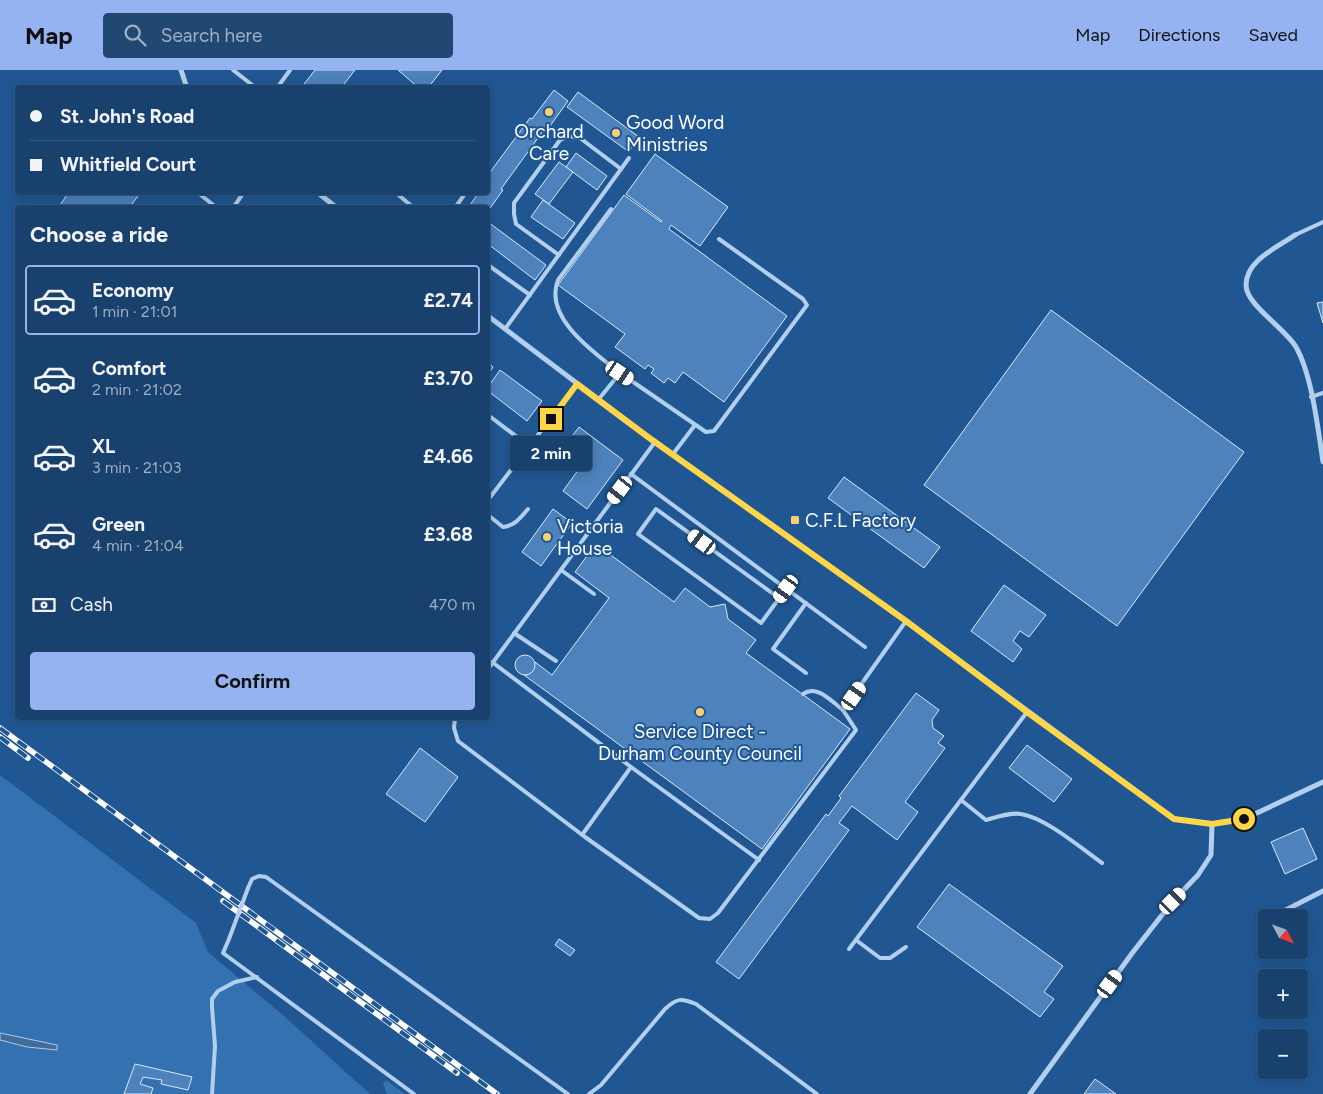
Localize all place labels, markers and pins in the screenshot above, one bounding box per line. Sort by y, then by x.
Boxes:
marker: Orchard Care [543,106,555,118]
place label: Good Word Ministries [626,111,724,156]
place label: Orchard Care [514,120,584,165]
marker: Good Word Ministries [610,127,622,139]
place label: C.F.L Factory [805,509,916,532]
marker: C.F.L Factory [789,514,801,526]
place label: Victoria House [557,515,624,560]
marker: Victoria House [541,531,553,543]
marker: Service Direct - Durham County Council [694,706,706,718]
place label: Service Direct - Durham County Council [598,720,802,765]

